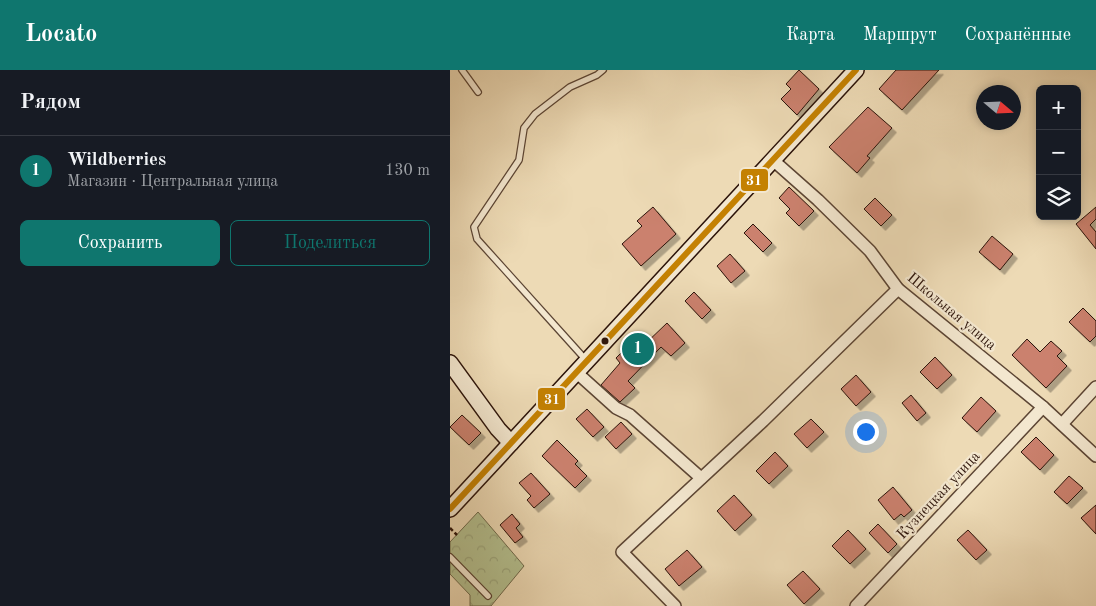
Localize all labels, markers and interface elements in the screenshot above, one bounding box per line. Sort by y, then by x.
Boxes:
text: Locato [25,23,97,47]
text: Карта [786,26,835,44]
text: Маршрут [863,26,937,44]
text: Сохранённые [965,26,1071,44]
north arrow [976,85,1021,130]
map controls [1036,85,1081,220]
button: + [1036,85,1081,130]
text: Рядом [20,92,81,113]
button: − [1036,130,1081,175]
text: Wildberries [67,151,166,170]
text: 1 [31,163,41,179]
text: 130 m [385,163,430,179]
line badge: 31 [740,168,769,192]
text: Магазин · Центральная улица [67,174,278,190]
text: 31 [746,174,762,188]
button: layers [1036,175,1081,220]
button: Сохранить [20,220,220,266]
button: Поделиться [230,220,430,266]
street label: Школьная улица [904,270,999,354]
pin: 1 [622,330,654,368]
unlabelled marker [600,336,610,346]
line badge: 31 [537,387,566,411]
text: 31 [544,393,560,407]
your location [853,419,879,445]
street label: Кузнецкая улица [895,449,984,543]

